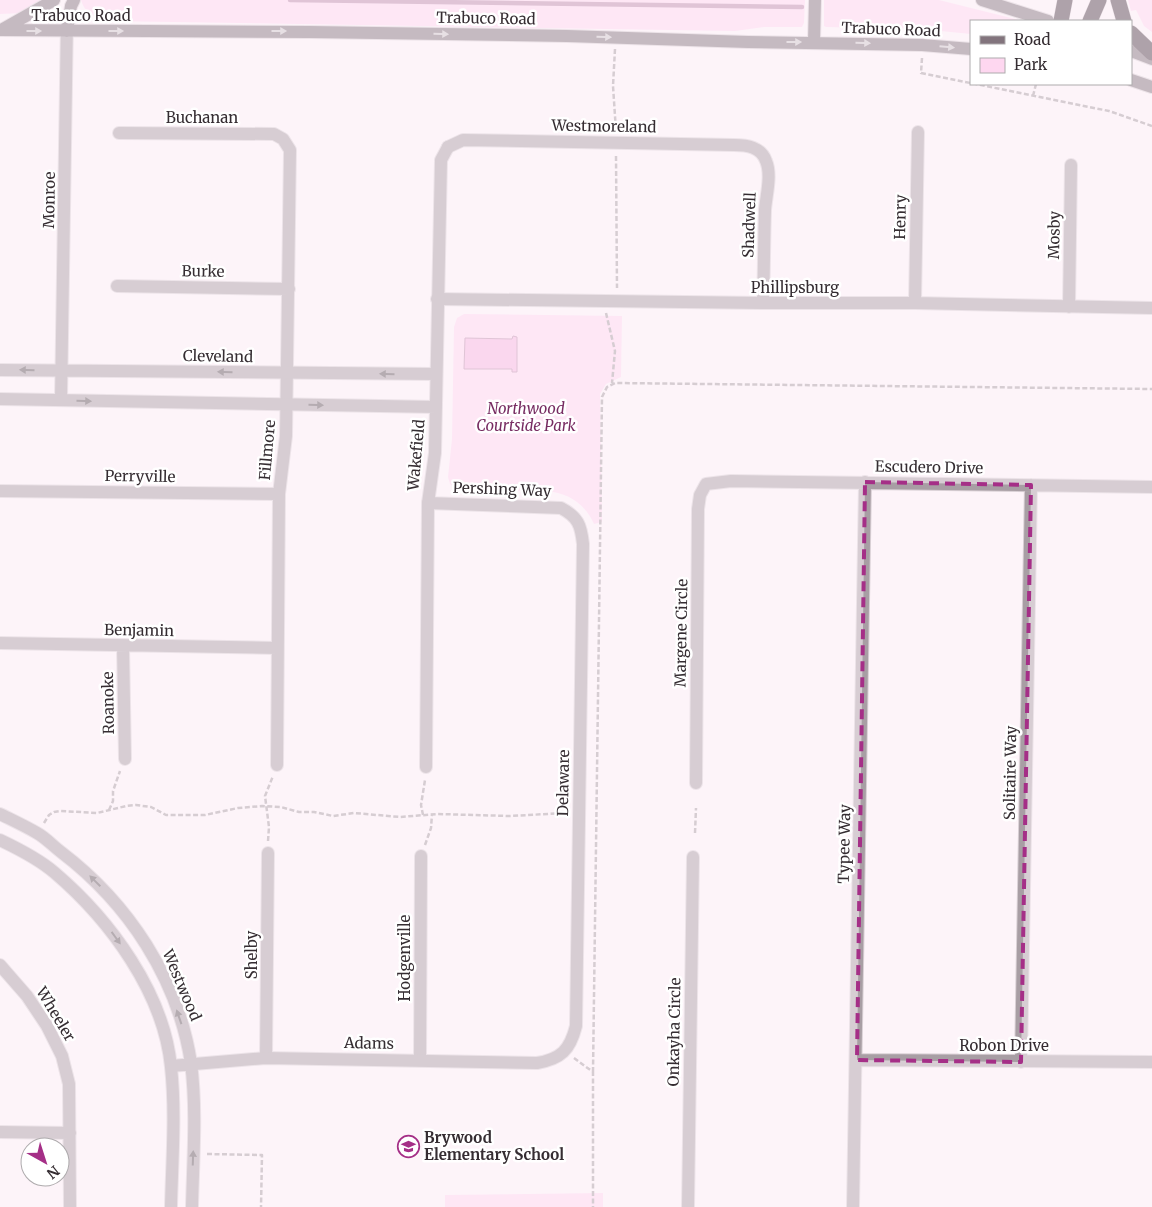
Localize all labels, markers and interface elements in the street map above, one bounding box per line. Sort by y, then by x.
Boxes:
street label: Trabuco Road [31,6,131,25]
street label: Trabuco Road [436,8,536,28]
street label: Trabuco Road [841,18,941,40]
legend [970,20,1132,85]
one-way arrow [26,27,42,35]
one-way arrow [108,27,124,35]
one-way arrow [271,27,287,35]
one-way arrow [433,30,449,38]
text: Road [1014,30,1050,49]
one-way arrow [596,33,612,41]
one-way arrow [787,38,803,46]
one-way arrow [855,39,871,47]
one-way arrow [939,43,955,51]
text: Park [1014,55,1048,74]
street label: Buchanan [166,108,238,127]
street label: Westmoreland [550,116,657,136]
street label: Monroe [39,171,59,229]
street label: Shadwell [738,192,760,258]
street label: Henry [890,194,910,240]
street label: Mosby [1044,210,1064,259]
street label: Burke [181,261,225,281]
street label: Phillipsburg [751,278,839,297]
street label: Cleveland [183,346,253,366]
one-way arrow [19,366,35,374]
one-way arrow [217,368,233,376]
one-way arrow [379,370,395,378]
one-way arrow [76,397,92,405]
park label: Northwood Courtside Park [476,399,577,435]
one-way arrow [308,401,324,409]
street label: Fillmore [255,419,279,481]
street label: Wakefield [403,419,429,492]
street label: Escudero Drive [875,457,984,477]
street label: Perryville [104,466,176,486]
street label: Pershing Way [452,478,552,500]
street label: Margene Circle [671,579,691,687]
street label: Benjamin [104,620,174,640]
street label: Roanoke [98,671,118,735]
street label: Solitaire Way [1000,725,1020,820]
street label: Delaware [553,749,573,817]
street label: Typee Way [834,804,854,884]
one-way arrow [89,875,101,887]
street label: Hodgenville [395,914,414,1001]
street label: Shelby [242,930,261,979]
one-way arrow [111,932,121,945]
street label: Westwood [158,946,206,1024]
street label: Onkayha Circle [664,977,684,1087]
street label: Wheeler [32,982,80,1045]
one-way arrow [175,1010,182,1025]
street label: Adams [343,1033,394,1053]
street label: Robon Drive [959,1036,1049,1055]
place label: Brywood Elementary School [424,1128,564,1164]
school or university icon: Brywood Elementary School [396,1134,420,1158]
north arrow [20,1137,70,1187]
one-way arrow [190,1150,198,1166]
text: N [43,1162,63,1183]

